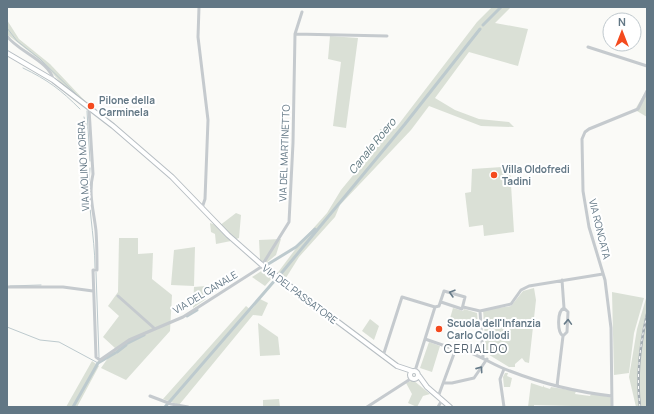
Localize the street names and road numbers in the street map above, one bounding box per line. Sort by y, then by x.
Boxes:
street label: VIA DEL MARTINETTO [275,104,293,202]
street label: VIA MOLINO MORRA [74,120,92,212]
street label: VIA RONCATA [586,197,614,261]
street label: VIA DEL PASSATORE [260,261,341,327]
street label: VIA DEL CANALE [170,267,240,317]

